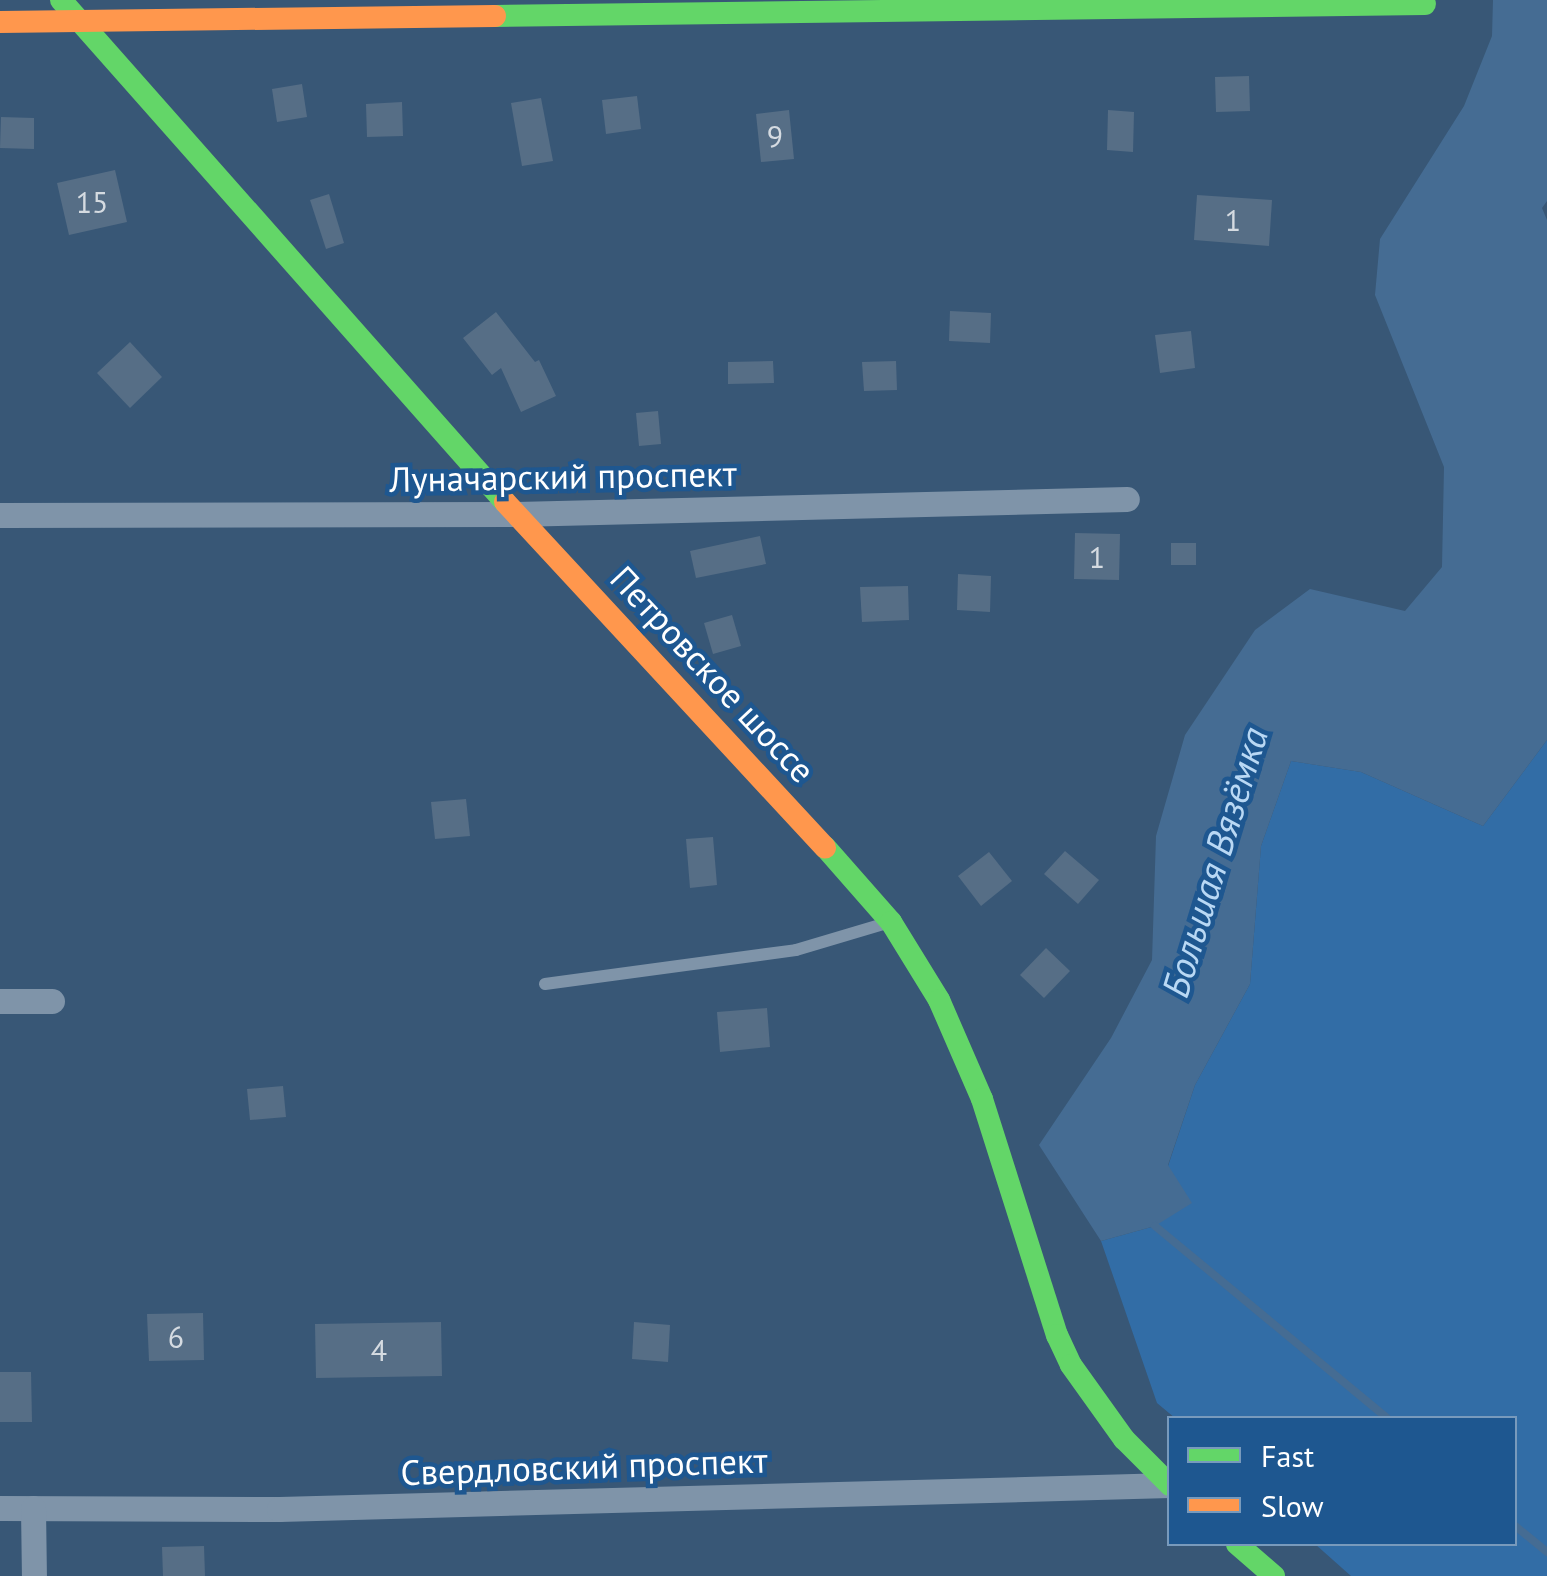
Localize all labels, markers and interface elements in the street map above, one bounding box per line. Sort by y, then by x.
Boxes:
house number: 9 [767,118,783,154]
house number: 15 [76,184,108,220]
house number: 1 [1225,202,1241,238]
street label: Луначарский проспект [389,452,737,500]
house number: 1 [1089,539,1105,575]
street label: Петровское шоссе [602,557,824,791]
water label: Большая Вязёмка [1151,722,1277,1002]
house number: 6 [168,1319,184,1355]
house number: 4 [371,1332,387,1368]
legend [1167,1416,1517,1546]
text: Fast [1261,1436,1314,1475]
street label: Свердловский проспект [400,1439,768,1493]
text: Slow [1261,1486,1324,1525]

